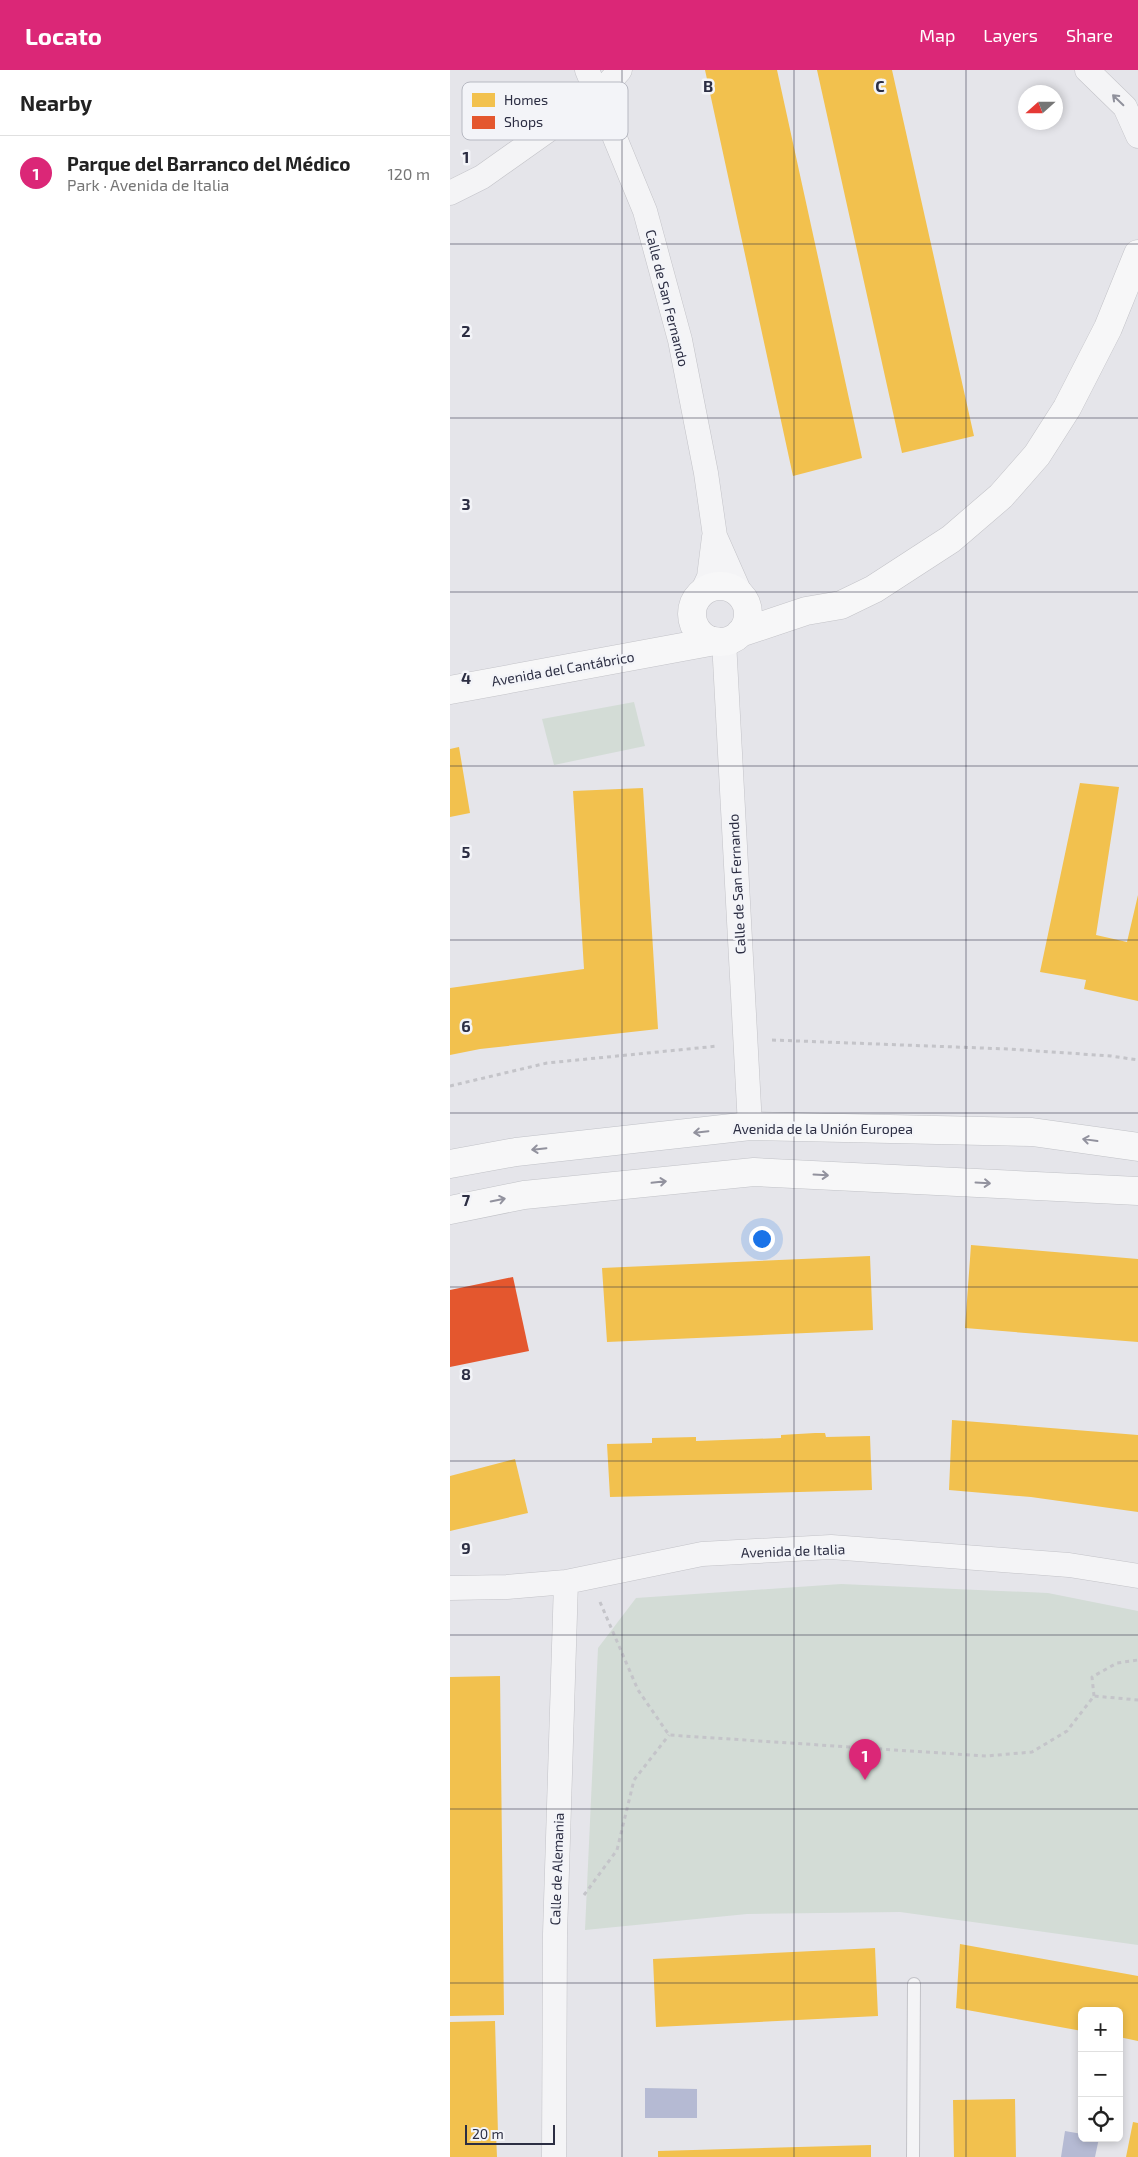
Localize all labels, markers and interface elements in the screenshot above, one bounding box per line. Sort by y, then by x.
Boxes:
text: Locato [25,21,102,50]
text: Map [919,24,955,46]
text: Layers [983,24,1038,46]
text: Share [1066,24,1113,46]
text: B [703,76,713,95]
text: C [875,76,885,95]
legend [462,82,628,140]
north arrow [1018,85,1063,130]
text: Nearby [20,90,92,115]
text: Homes [504,91,548,108]
one-way arrow [1112,94,1124,106]
text: Shops [504,113,543,130]
text: 1 [463,147,469,166]
text: Parque del Barranco del Médico [67,152,351,175]
text: 1 [33,164,39,183]
text: 120 m [387,164,430,183]
text: Park · Avenida de Italia [67,175,229,194]
street label: Calle de San Fernando [642,228,693,368]
text: 2 [461,321,471,340]
text: 3 [461,494,471,513]
street label: Avenida del Cantábrico [490,648,636,689]
text: 4 [461,668,471,687]
street label: Calle de San Fernando [724,813,749,955]
text: 5 [462,842,471,861]
text: 6 [461,1016,471,1035]
street label: Avenida de la Unión Europea [733,1120,913,1137]
one-way arrow [693,1127,709,1137]
one-way arrow [1082,1135,1098,1145]
one-way arrow [531,1144,547,1154]
one-way arrow [813,1171,829,1180]
one-way arrow [651,1177,667,1187]
one-way arrow [975,1178,991,1187]
text: 7 [462,1190,471,1209]
one-way arrow [489,1195,505,1205]
your location [749,1226,775,1252]
text: 8 [461,1364,471,1383]
text: 9 [461,1538,471,1557]
street label: Avenida de Italia [741,1540,845,1561]
pin: 1 [849,1739,881,1780]
street label: Calle de Alemania [546,1812,567,1926]
map controls [1078,2007,1123,2142]
button: + [1078,2007,1123,2052]
button: − [1078,2052,1123,2097]
button: locate [1078,2097,1123,2142]
scale bar [465,2122,555,2145]
text: 20 m [472,2125,504,2142]

